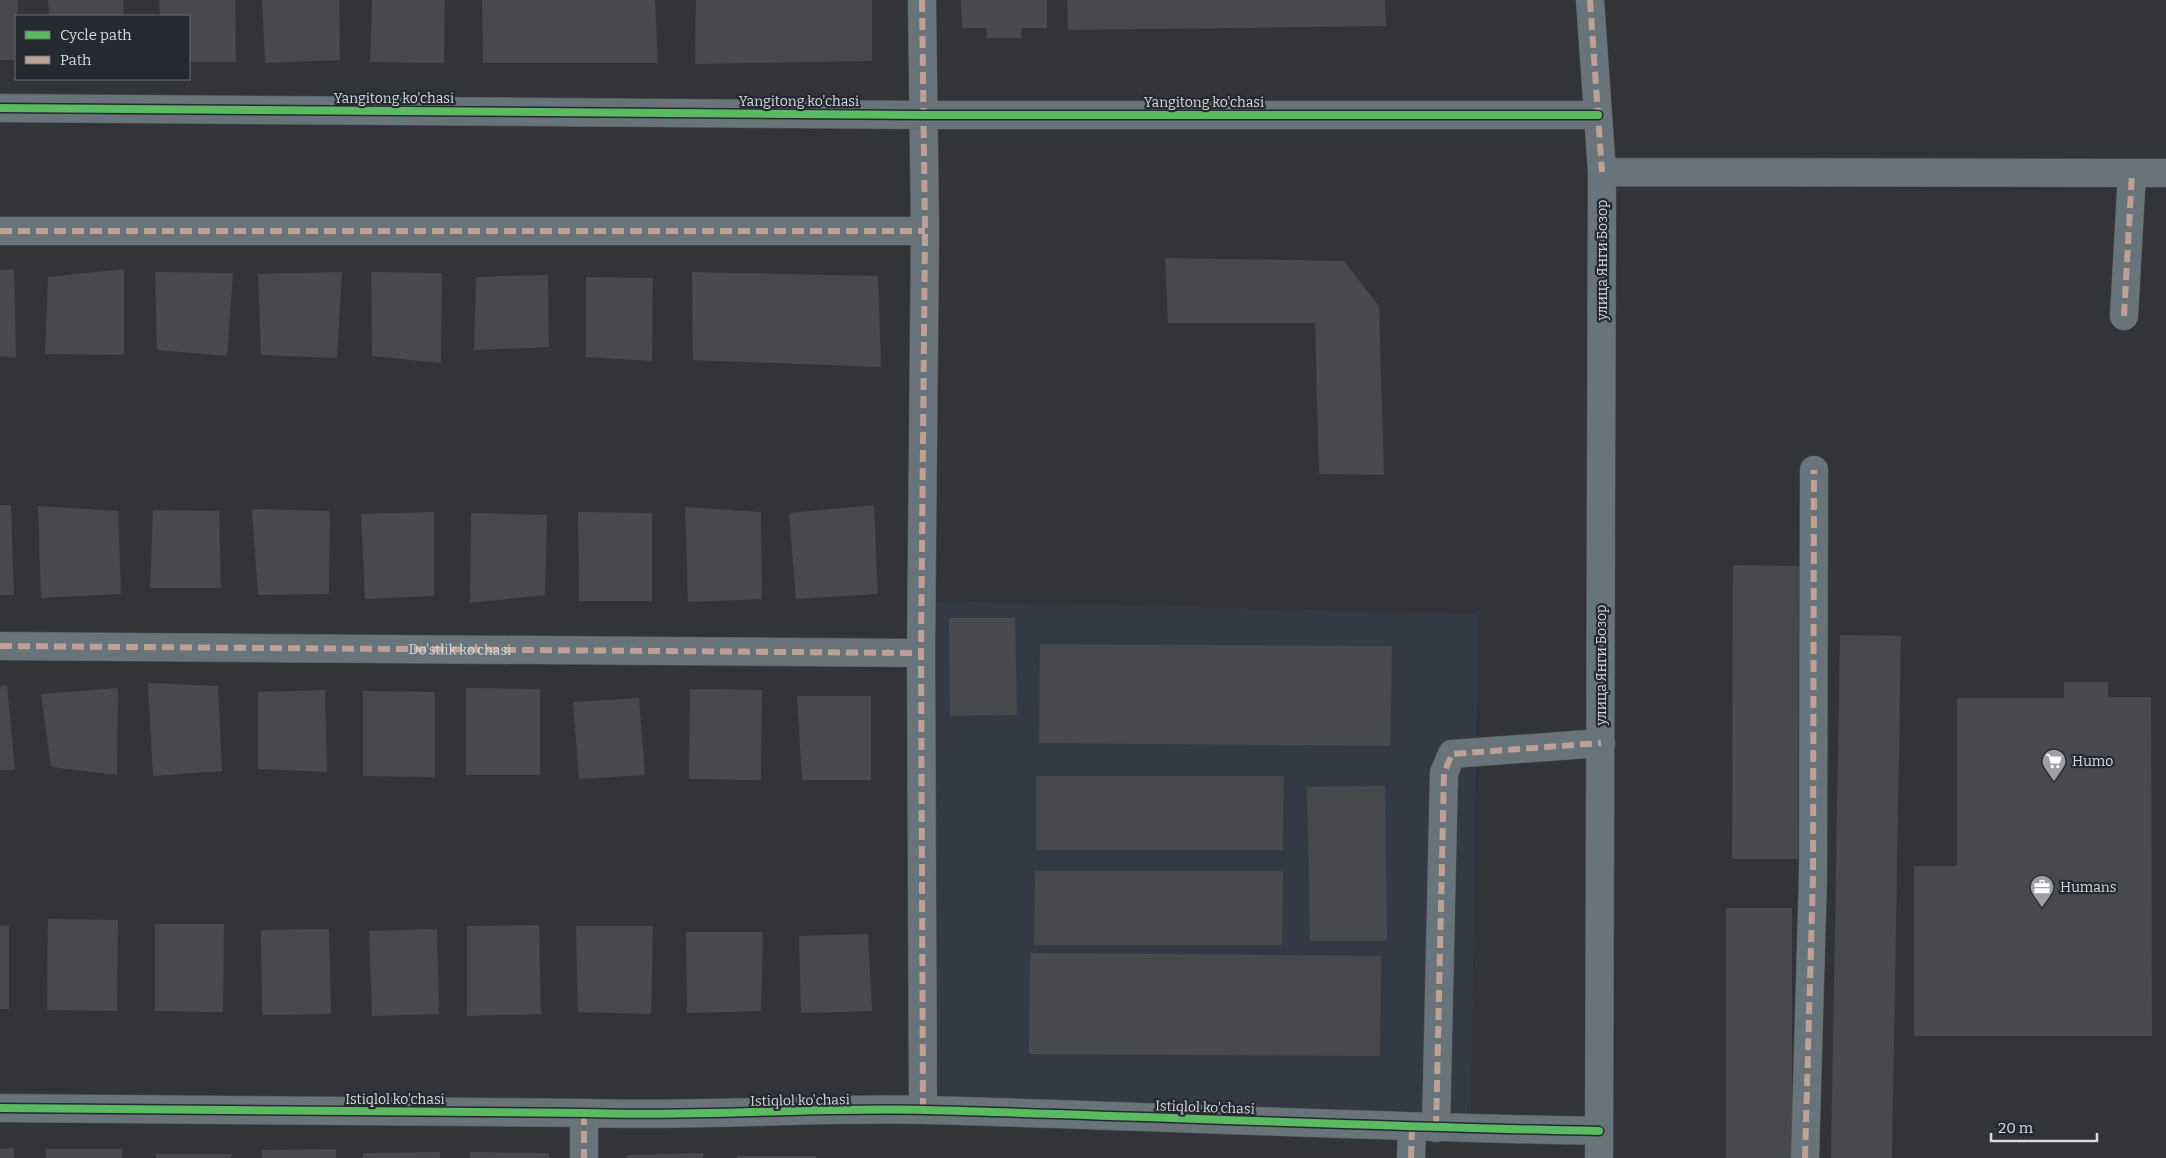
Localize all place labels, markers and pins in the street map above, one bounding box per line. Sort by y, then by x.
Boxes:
supermarket icon: Humo [2041,748,2067,782]
place label: Humo [2072,753,2113,770]
office icon: Humans [2029,874,2055,908]
place label: Humans [2060,879,2116,896]

